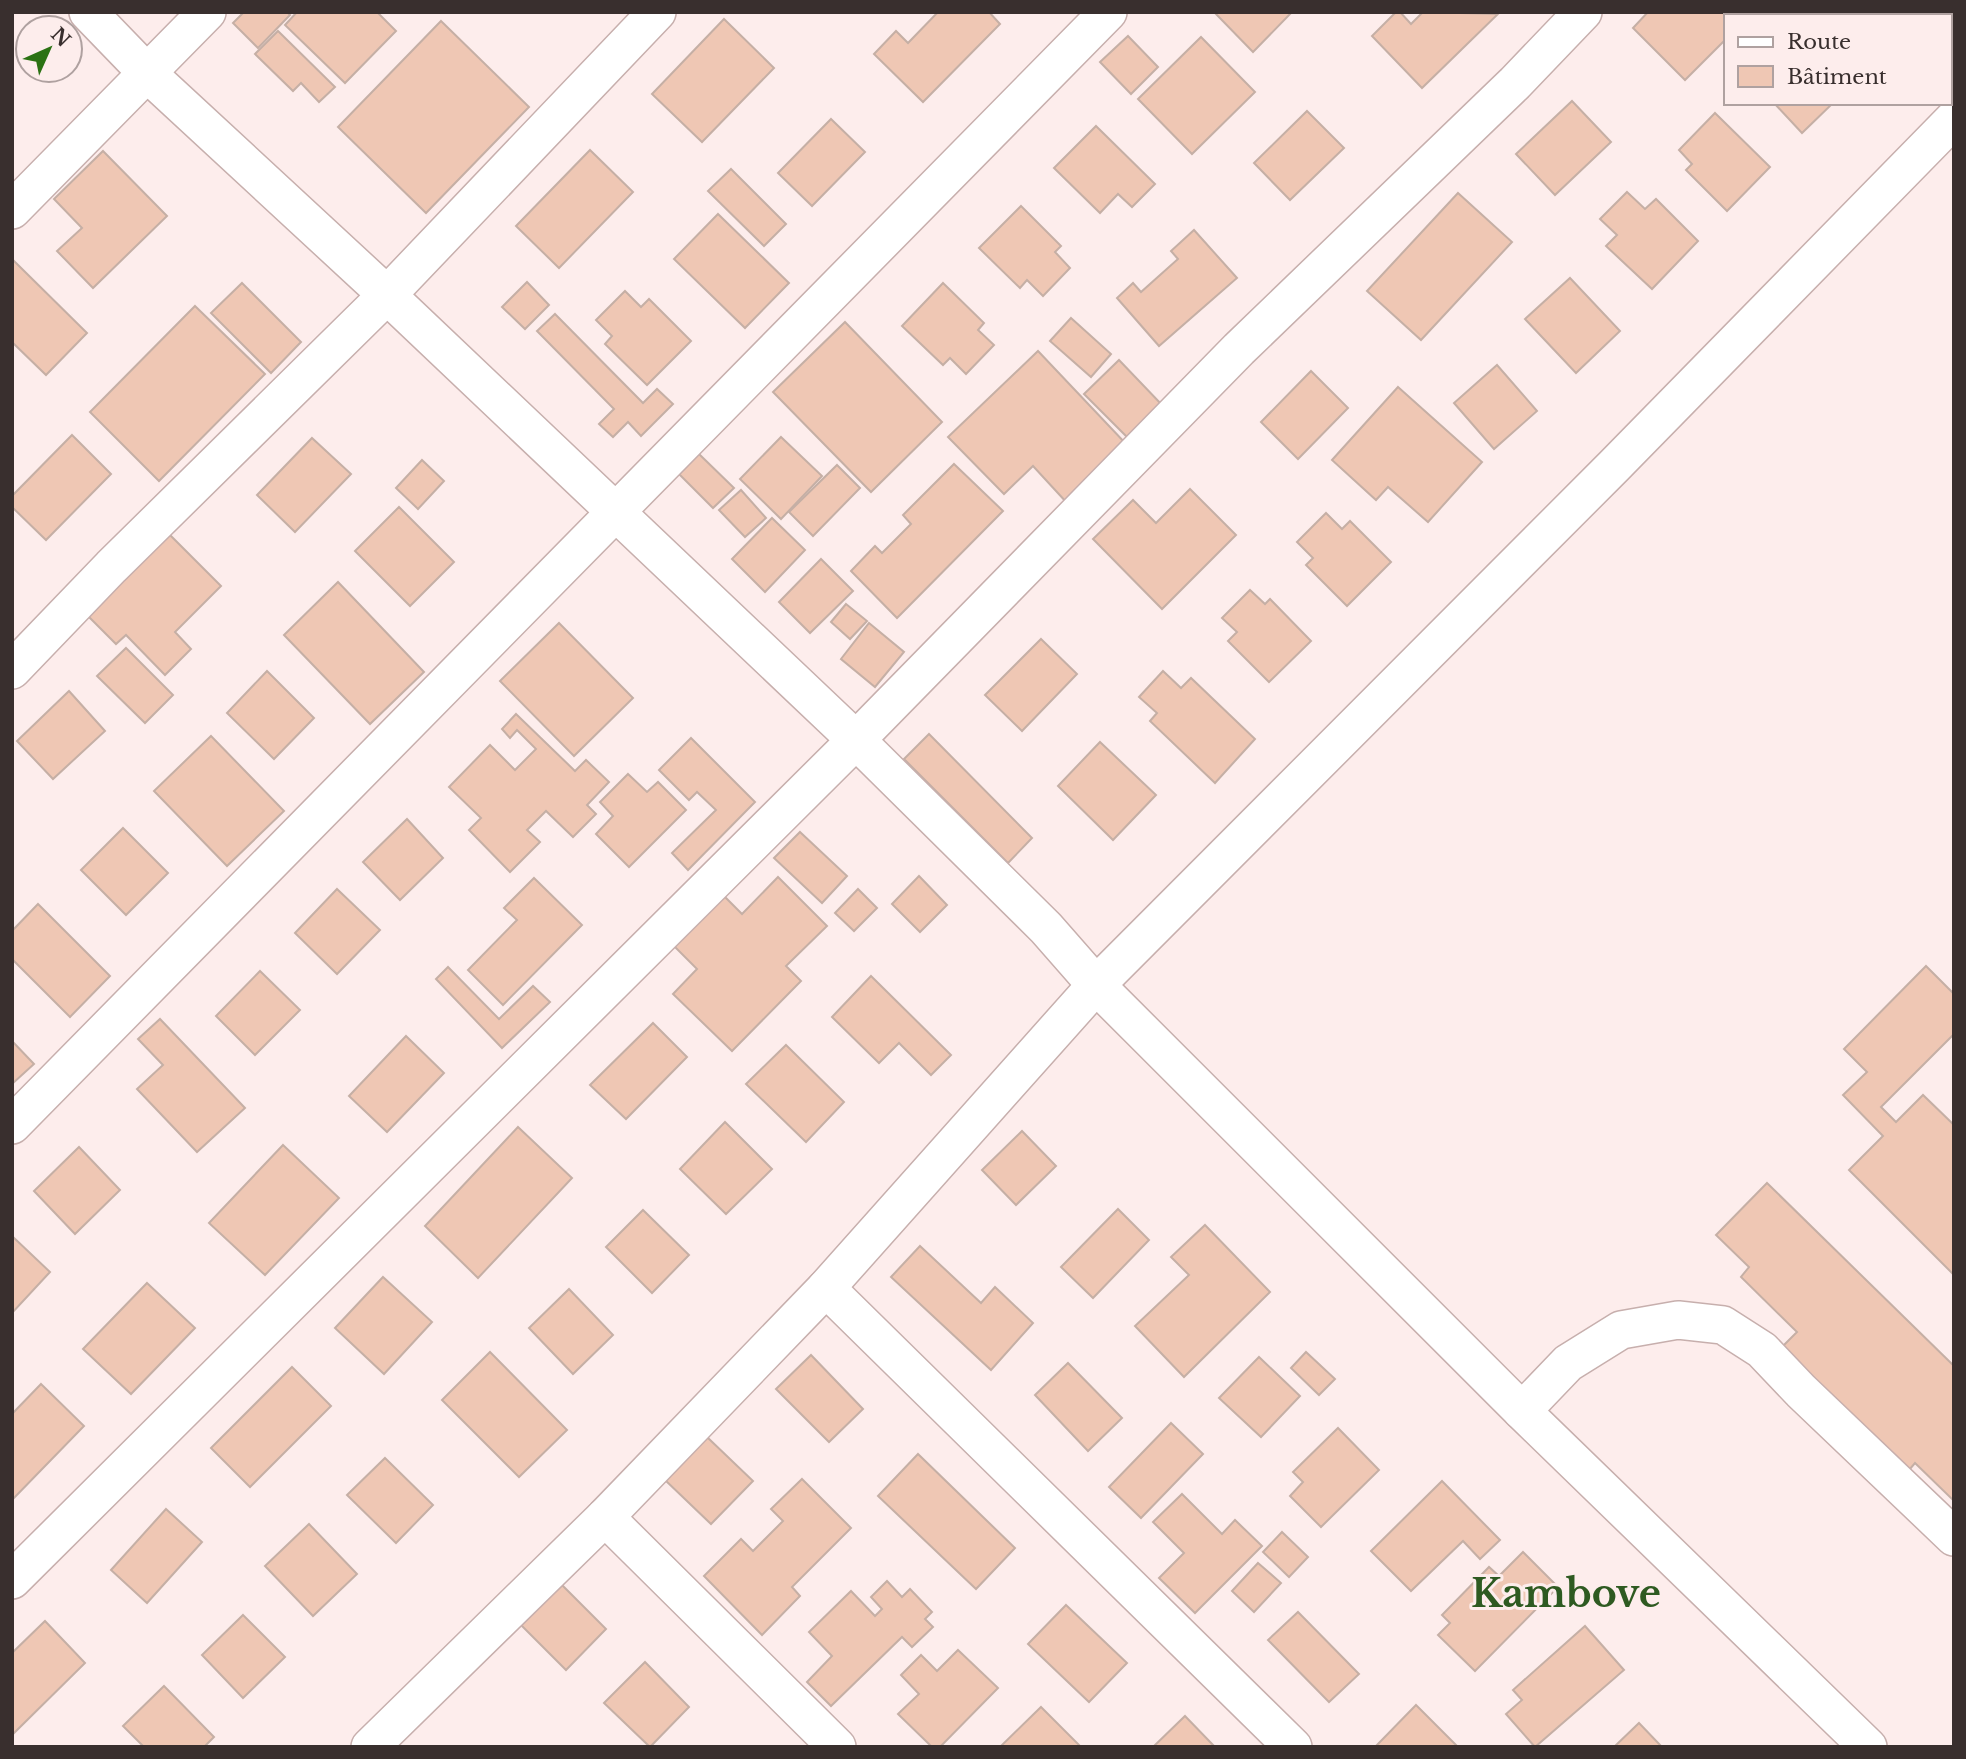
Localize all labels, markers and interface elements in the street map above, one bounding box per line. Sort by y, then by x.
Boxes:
north arrow [14,14,84,84]
legend [1724,14,1952,105]
text: N [46,23,75,52]
text: Route [1787,29,1851,55]
text: Bâtiment [1787,64,1887,90]
district label: Kambove [1471,1570,1661,1617]

